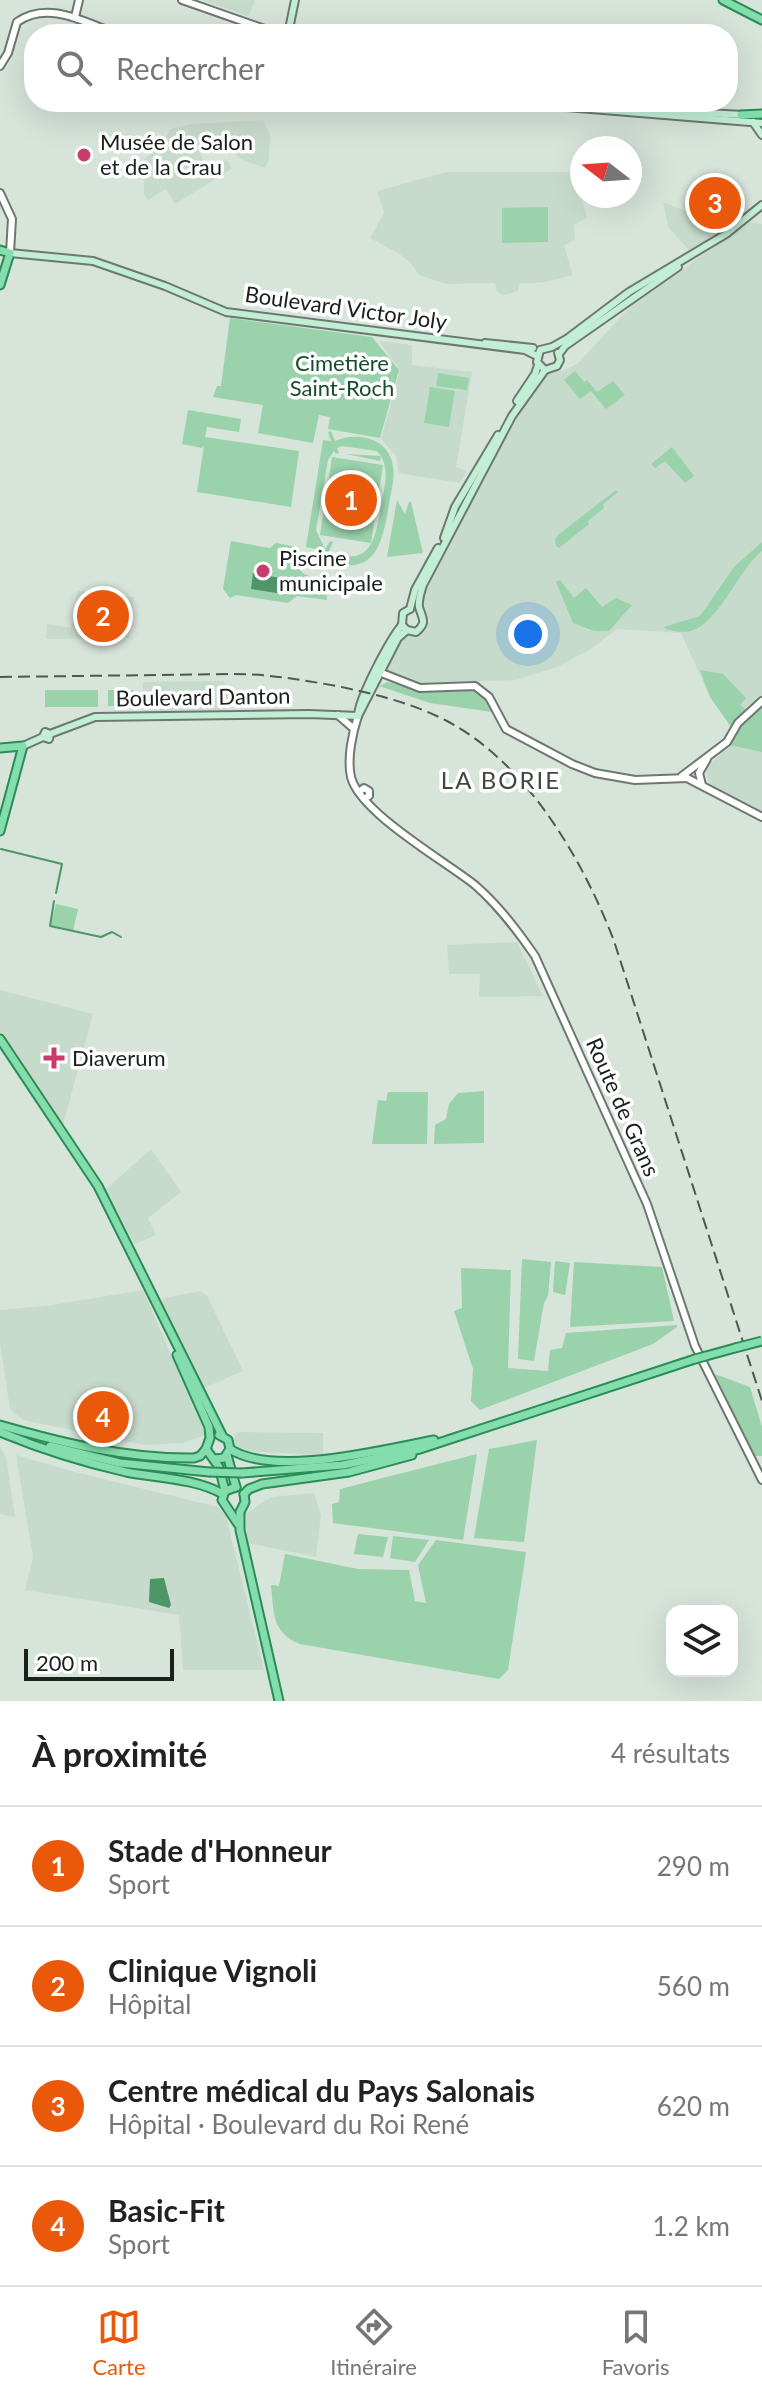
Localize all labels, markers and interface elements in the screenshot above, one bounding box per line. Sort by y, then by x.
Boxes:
search box [24,24,738,112]
icon: search [52,46,96,90]
text: Rechercher [116,50,265,86]
place label: Musée de Salon et de la Crau [100,128,253,180]
north arrow [570,136,642,208]
marker: Musée de Salon et de la Crau [75,146,93,164]
pin: 3 [689,173,741,233]
street label: Boulevard Victor Joly [243,280,449,335]
park label: Cimetière Saint-Roch [290,349,394,401]
pin: 1 [325,470,377,530]
place label: Piscine municipale [279,544,383,596]
marker: Piscine municipale [254,562,272,580]
pin: 2 [77,586,129,646]
your location [508,614,548,654]
street label: Boulevard Danton [115,681,291,712]
district label: LA BORIE [441,765,561,794]
street label: Route de Grans [581,1033,666,1180]
place label: Diaverum [72,1044,166,1071]
marker: Diaverum [43,1047,65,1069]
pin: 4 [77,1387,129,1447]
map controls [666,1605,738,1677]
button: layers [666,1605,738,1677]
scale bar [24,1645,174,1681]
text: 200 m [36,1649,98,1676]
text: À proximité [32,1733,207,1774]
text: 4 résultats [611,1737,730,1769]
text: Stade d'Honneur [108,1832,332,1868]
text: 1 [50,1850,66,1882]
text: 290 m [657,1850,730,1882]
text: Sport [108,1868,170,1900]
text: Clinique Vignoli [108,1952,317,1988]
text: 2 [50,1970,66,2002]
text: 560 m [657,1970,730,2002]
text: Hôpital [108,1988,191,2020]
text: Centre médical du Pays Salonais [108,2072,535,2108]
text: 3 [50,2090,66,2122]
text: 620 m [657,2090,730,2122]
text: Hôpital · Boulevard du Roi René [108,2108,469,2140]
text: Basic-Fit [108,2192,225,2228]
text: 4 [50,2210,66,2242]
text: 1.2 km [652,2210,730,2242]
text: Sport [108,2228,170,2260]
tab: Carte [92,2305,146,2380]
tab: Itinéraire [330,2305,417,2380]
tab: Favoris [602,2305,670,2380]

